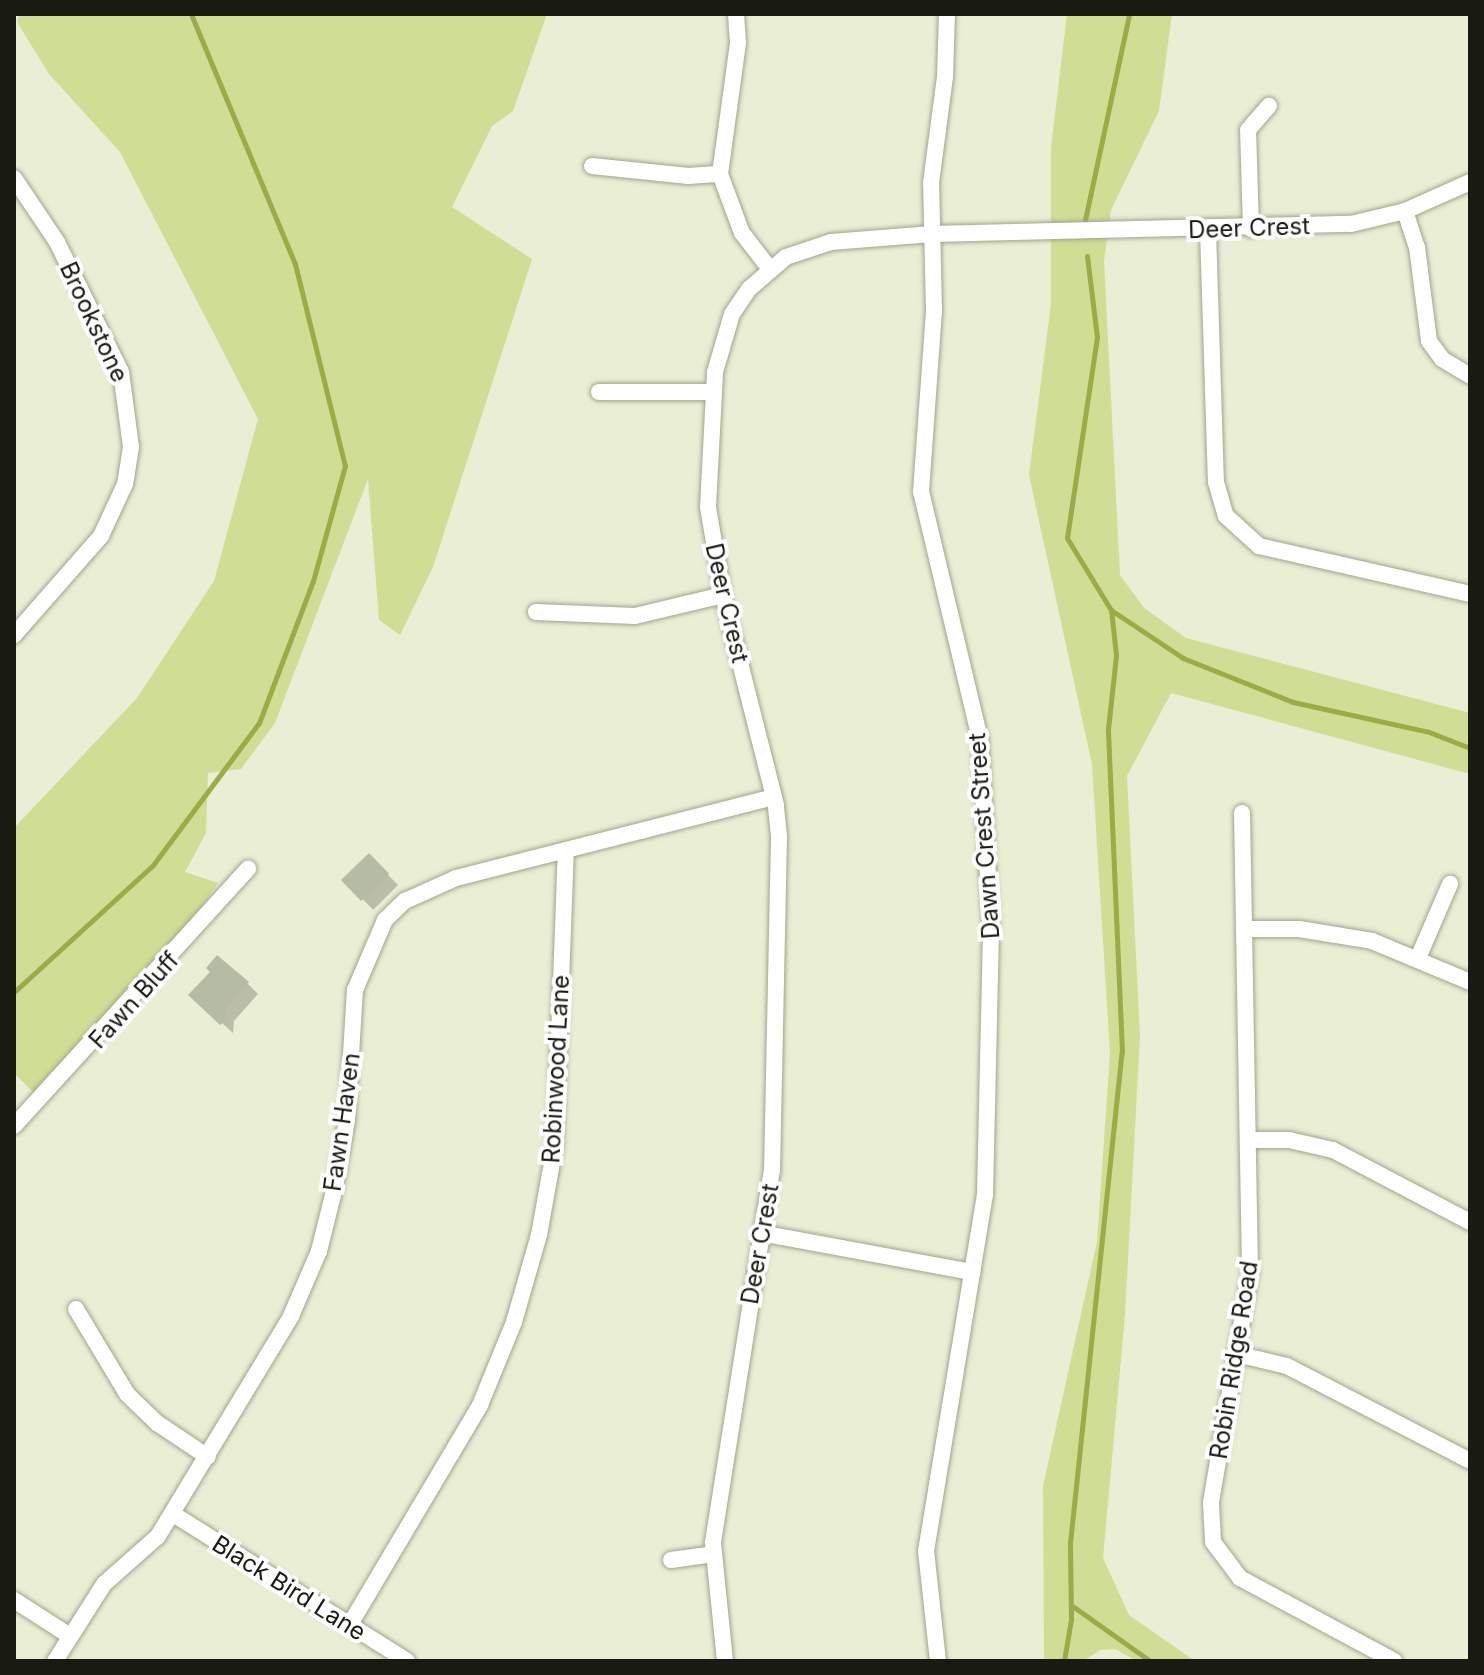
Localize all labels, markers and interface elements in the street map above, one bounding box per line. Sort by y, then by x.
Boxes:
street label: Deer Crest [1188,211,1310,245]
street label: Brookstone [54,257,134,387]
street label: Deer Crest [699,540,755,666]
street label: Dawn Crest Street [962,732,1006,940]
street label: Fawn Bluff [83,946,185,1054]
street label: Robinwood Lane [537,974,575,1164]
street label: Fawn Haven [318,1051,366,1193]
street label: Deer Crest [735,1182,785,1306]
street label: Robin Ridge Road [1204,1259,1264,1461]
street label: Black Bird Lane [207,1529,371,1647]

